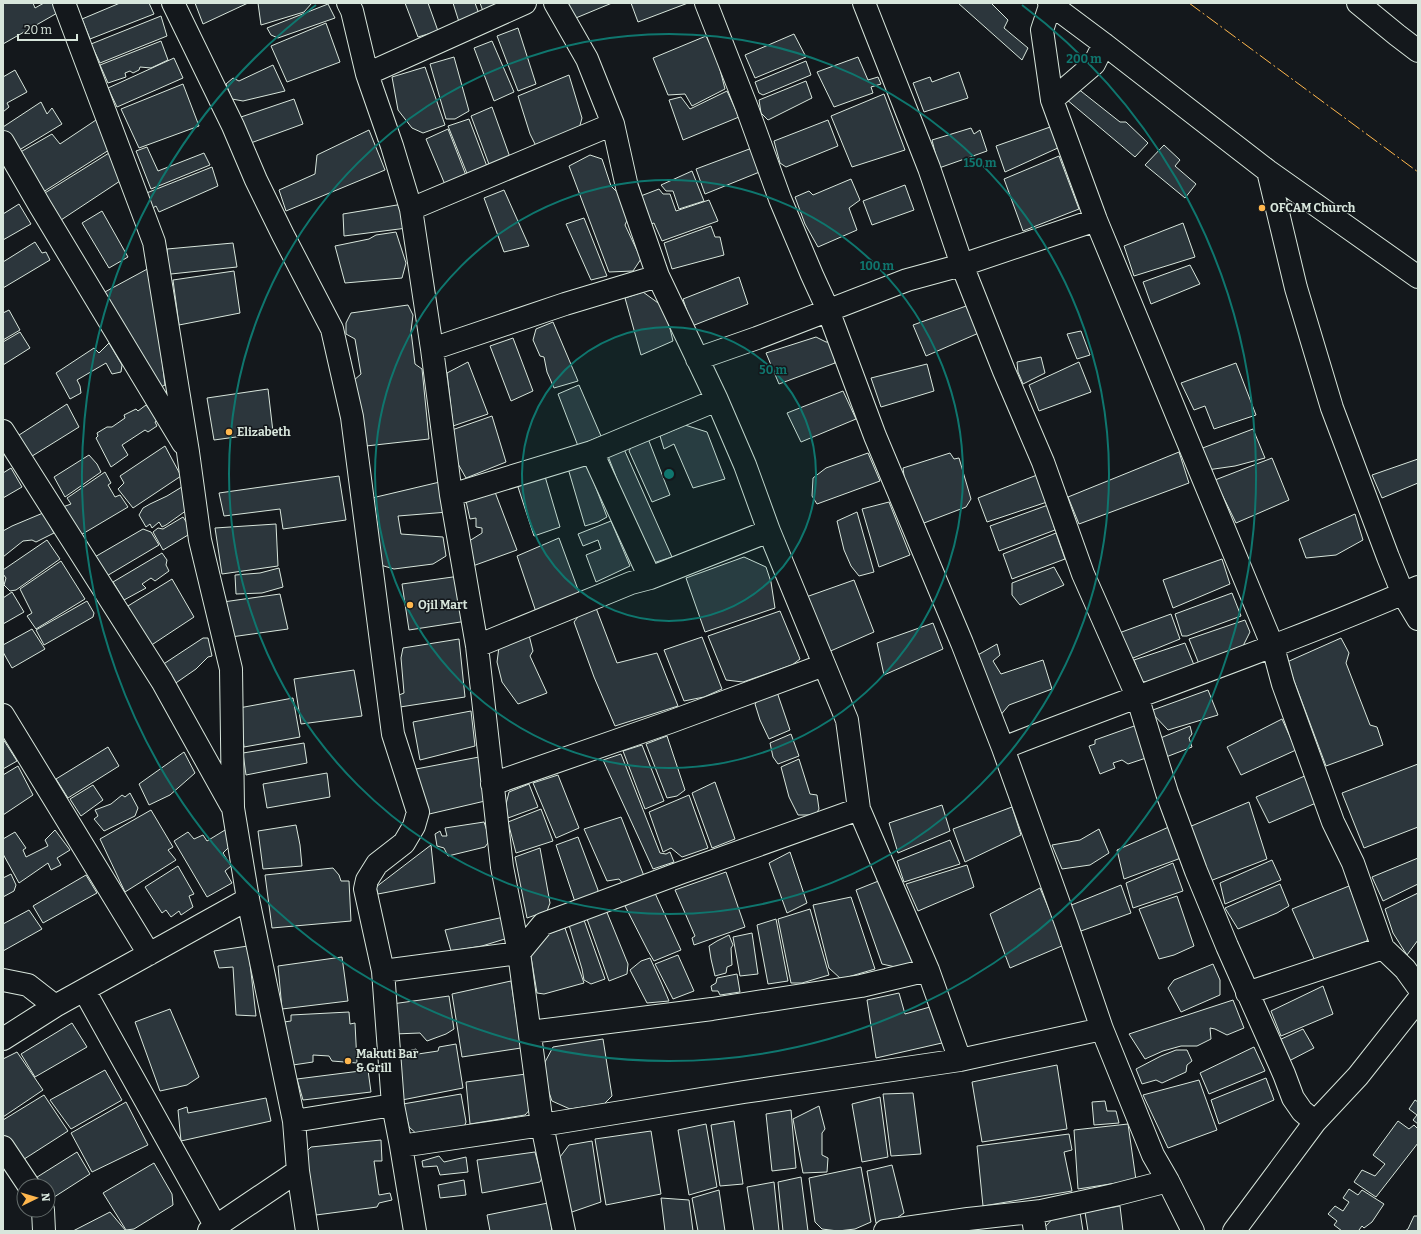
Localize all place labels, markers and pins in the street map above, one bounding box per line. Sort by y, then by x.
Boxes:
place label: OFCAM Church [1270,201,1356,215]
marker: OFCAM Church [1257,203,1267,213]
place label: Elizabeth [237,425,291,439]
marker: Elizabeth [224,427,234,437]
centre of rings [662,467,676,481]
place label: Ojil Mart [418,598,468,613]
marker: Ojil Mart [405,600,415,610]
place label: Makuti Bar & Grill [356,1047,419,1075]
marker: Makuti Bar & Grill [343,1056,353,1066]

